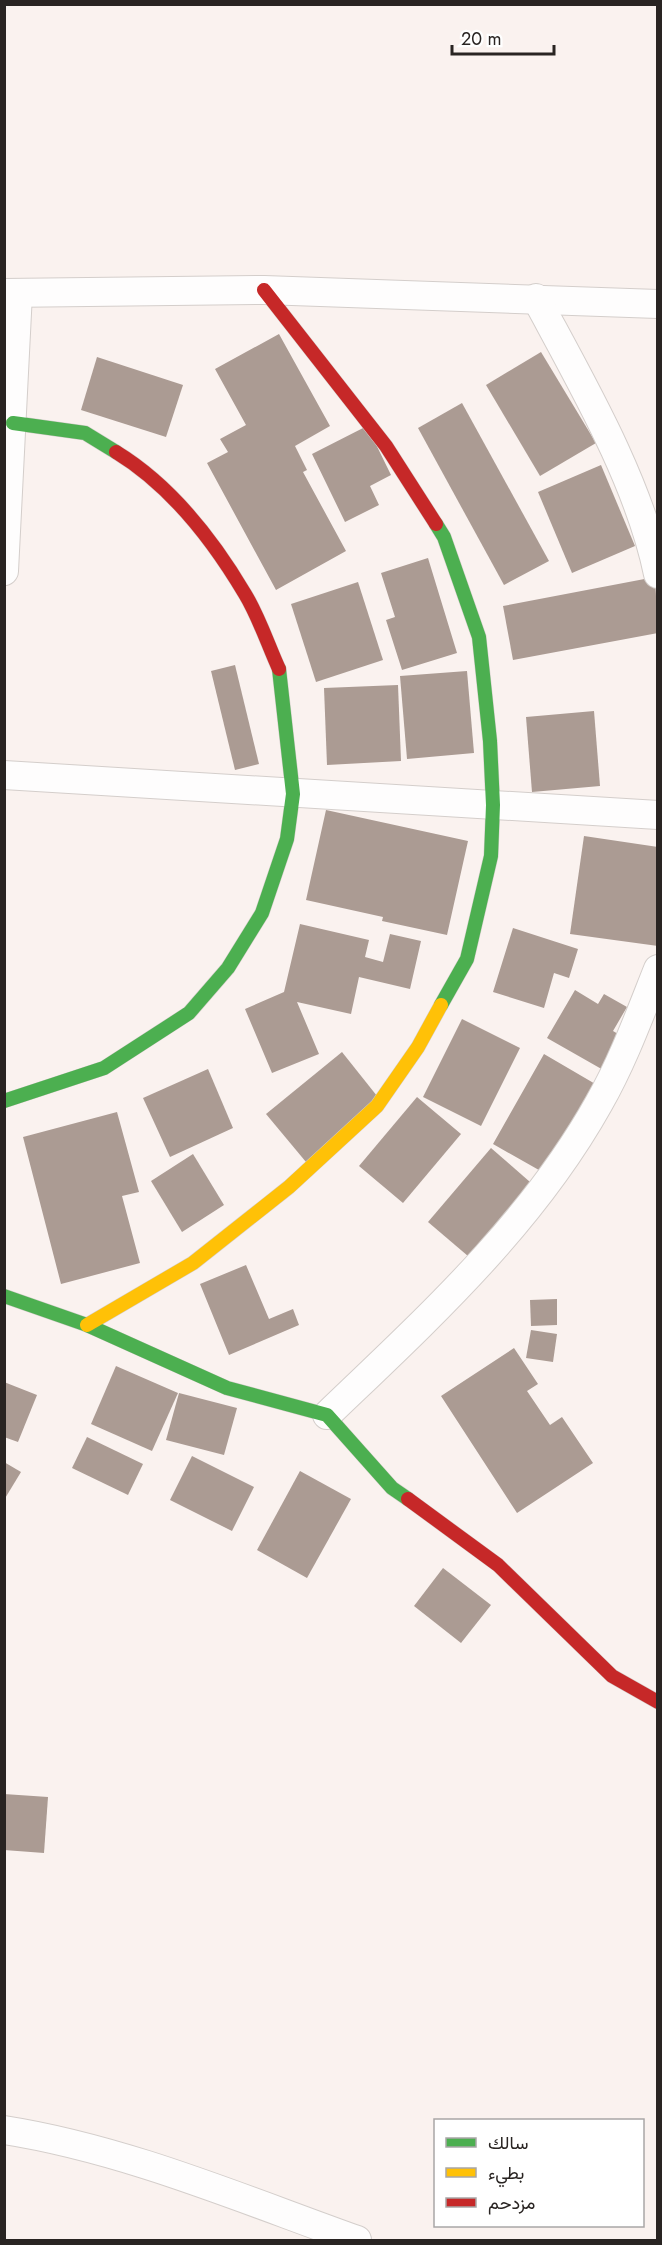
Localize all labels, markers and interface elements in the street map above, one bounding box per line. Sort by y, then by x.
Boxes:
scale bar [452,18,554,56]
text: 20 m [461,26,501,52]
legend [434,2119,644,2227]
text: سالك [488,2130,528,2156]
text: بطيء [488,2160,524,2188]
text: مزدحم [488,2190,535,2216]

